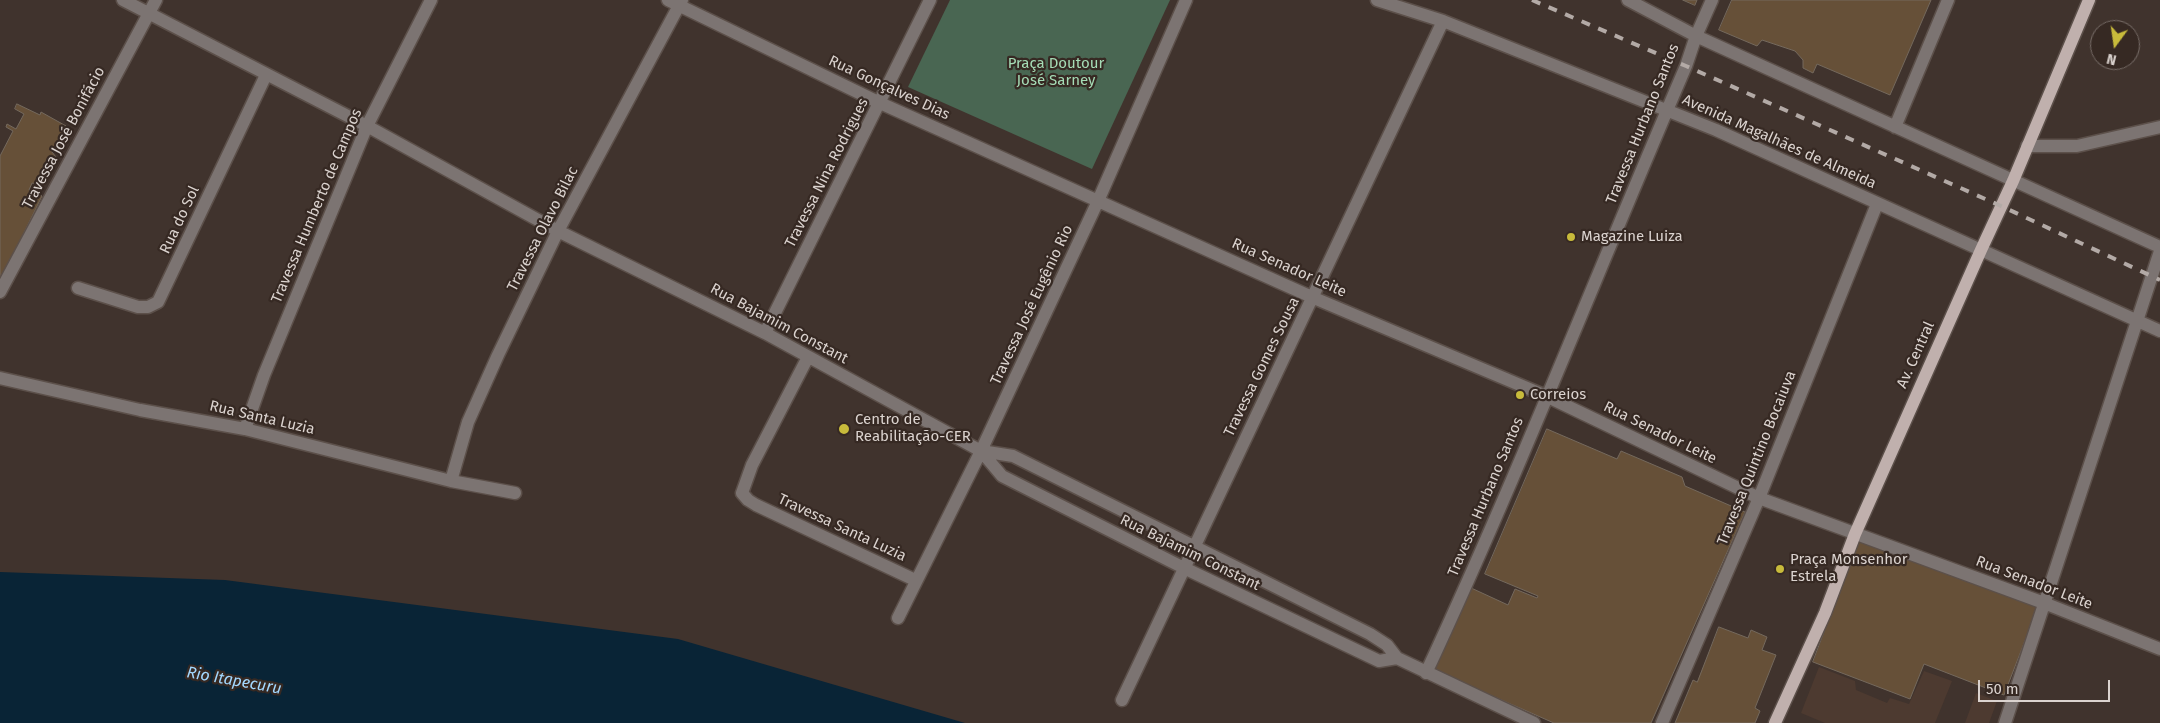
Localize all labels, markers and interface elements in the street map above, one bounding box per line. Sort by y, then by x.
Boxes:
north arrow [2090,20,2140,70]
street label: Travessa Hurbano Santos [1603,41,1683,207]
text: N [2105,50,2118,68]
street label: Rua Gonçalves Dias [826,52,952,124]
park label: Praça Doutour José Sarney [1008,55,1104,90]
street label: Travessa José Bonifácio [19,64,109,212]
street label: Avenida Magalhães de Almeida [1679,91,1879,193]
street label: Travessa Nina Rodrigues [781,95,873,251]
street label: Travessa Humberto de Campos [268,106,366,306]
street label: Travessa Olavo Bilac [504,164,582,294]
street label: Rua do Sol [156,183,204,257]
street label: Travessa José Eugênio Rio [987,222,1077,388]
place label: Magazine Luiza [1581,228,1683,246]
marker: Magazine Luiza [1565,231,1577,243]
street label: Rua Senador Leite [1229,235,1349,301]
street label: Rua Bajamim Constant [707,280,851,368]
street label: Travessa Gomes Sousa [1220,294,1304,440]
street label: Av. Central [1893,319,1939,391]
street label: Travessa Quintino Bocaiuva [1714,368,1800,548]
place label: Correios [1530,386,1586,404]
marker: Correios [1514,389,1526,401]
street label: Rua Santa Luzia [208,397,316,439]
street label: Rua Senador Leite [1601,398,1719,468]
place label: Centro de Reabilitação-CER [855,411,971,446]
street label: Travessa Hurbano Santos [1444,415,1528,579]
marker: Centro de Reabilitação-CER [837,422,851,436]
street label: Travessa Santa Luzia [775,490,909,566]
street label: Rua Bajamim Constant [1117,511,1263,595]
place label: Praça Monsenhor Estrela [1790,551,1908,586]
street label: Rua Senador Leite [1973,552,2095,614]
marker: Praça Monsenhor Estrela [1774,563,1786,575]
water label: Rio Itapecuru [185,663,283,699]
scale bar [1980,670,2112,702]
text: 50 m [1986,680,2019,698]

